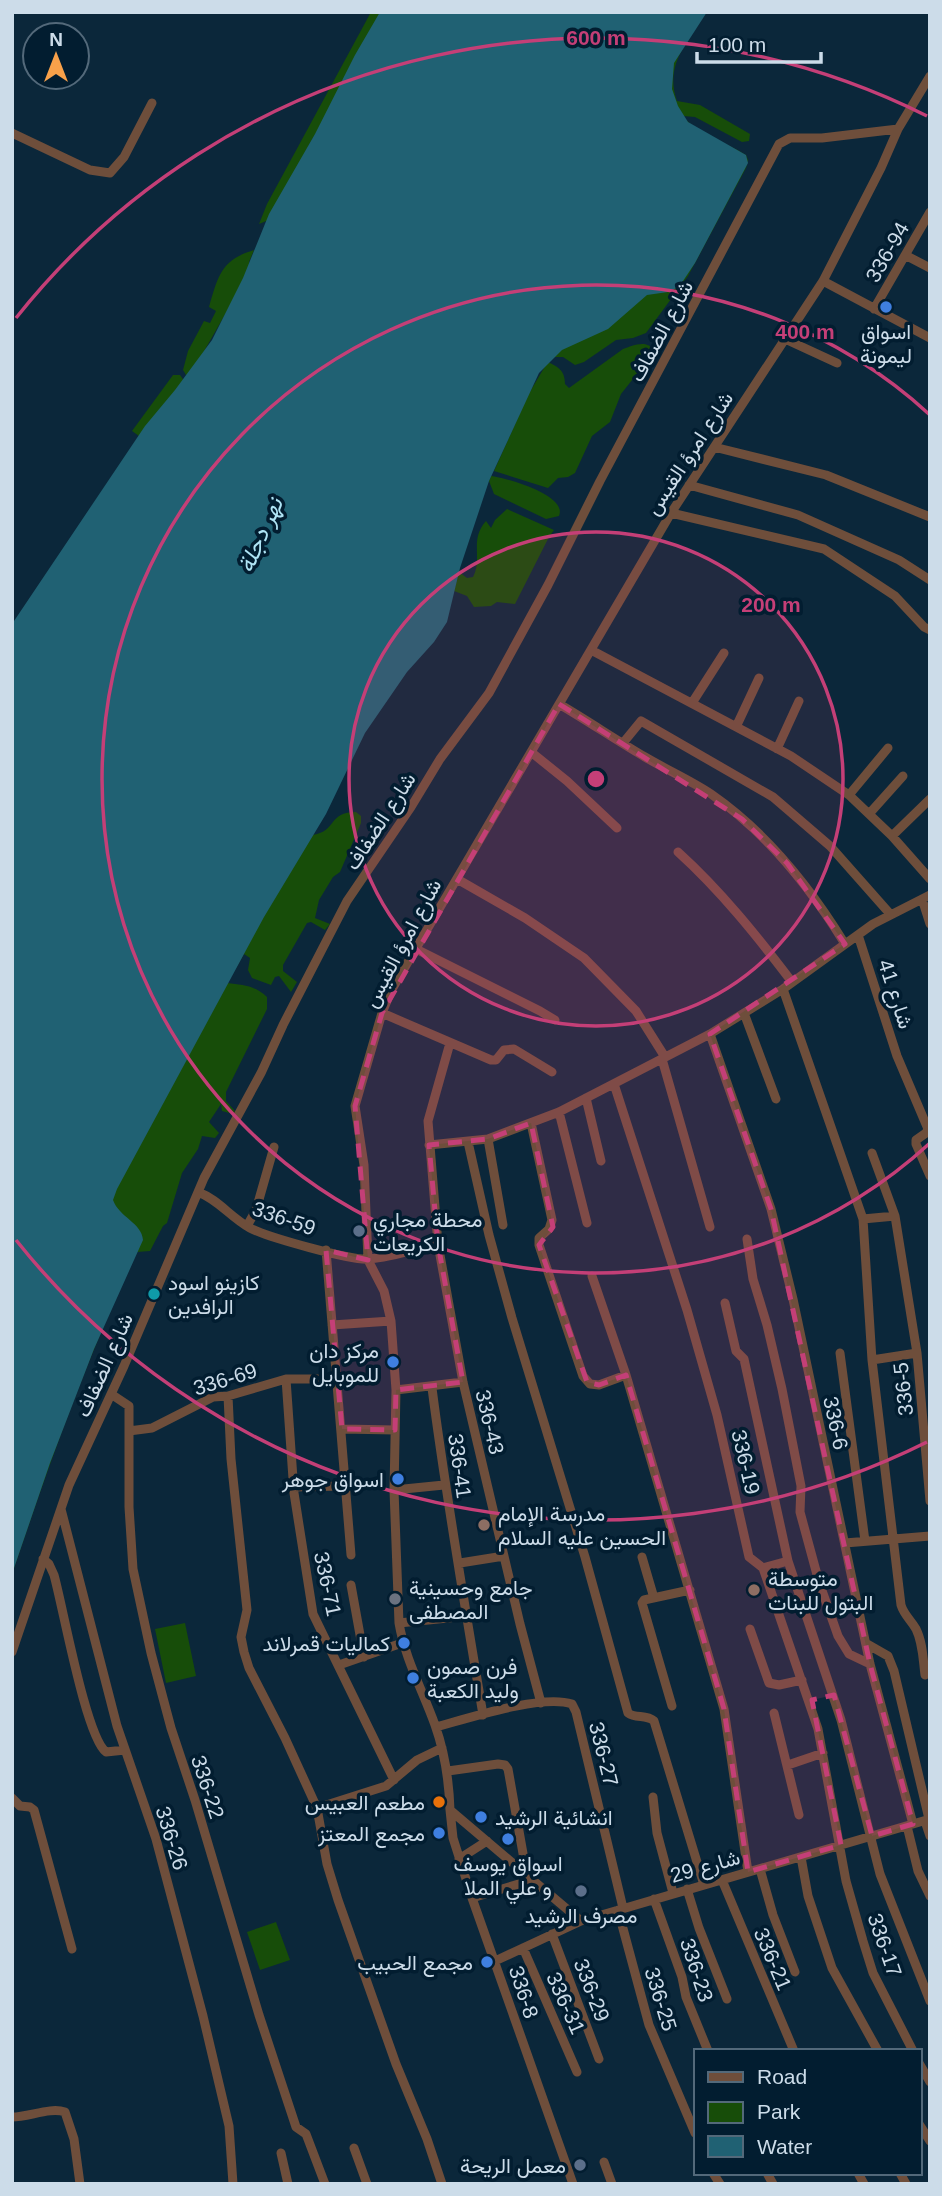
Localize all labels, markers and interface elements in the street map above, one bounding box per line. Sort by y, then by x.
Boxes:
north arrow [21,21,91,91]
scale bar [697,21,821,65]
text: 600 m [566,26,626,49]
text: N [49,29,63,50]
text: 100 m [708,33,766,56]
street label: 336-94 [861,218,913,286]
street label: شارع الضفاف [625,277,700,387]
marker: اسواق ليمونة [878,299,894,315]
text: 400 m [775,320,835,343]
place label: اسواق ليمونة [860,320,912,369]
street label: شارع امرؤ القيس [641,387,740,520]
water label: نهر دجلة [232,492,290,577]
text: 200 m [741,593,801,616]
centre of rings [584,767,608,791]
street label: شارع الضفاف [340,768,422,876]
street label: شارع امرؤ القيس [358,875,448,1013]
street label: شارع 41 [871,956,918,1032]
street label: 336-59 [249,1196,319,1240]
place label: محطة مجاري الكريعات [373,1208,482,1257]
marker: محطة مجاري الكريعات [351,1223,367,1239]
place label: كازينو اسود الرافدين [168,1271,260,1320]
marker: كازينو اسود الرافدين [146,1286,162,1302]
street label: شارع الضفاف [71,1310,140,1422]
place label: مركز دان للموبايل [309,1339,379,1388]
marker: مركز دان للموبايل [385,1354,401,1370]
street label: 336-69 [190,1358,260,1400]
street label: 336-5 [889,1361,917,1417]
street label: 336-43 [471,1388,509,1456]
street label: 336-6 [819,1394,853,1452]
street label: 336-19 [727,1428,765,1496]
street label: 336-41 [444,1432,476,1500]
place label: اسواق جوهر [281,1468,384,1493]
marker: اسواق جوهر [390,1471,406,1487]
place label: مدرسة الإمام الحسين عليه السلام [498,1502,666,1552]
marker: مدرسة الإمام الحسين عليه السلام [476,1517,492,1533]
street label: 336-71 [310,1550,346,1618]
place label: متوسطة البتول للبنات [768,1567,873,1616]
place label: جامع وحسينية المصطفى [409,1576,533,1624]
marker: متوسطة البتول للبنات [746,1582,762,1598]
marker: جامع وحسينية المصطفى [387,1591,403,1607]
place label: كماليات قمرلاند [262,1632,390,1657]
marker: كماليات قمرلاند [396,1635,412,1651]
place label: فرن صمون وليد الكعبة [427,1655,519,1704]
marker: فرن صمون وليد الكعبة [405,1670,421,1686]
street label: 336-27 [585,1719,623,1789]
street label: 336-22 [187,1752,229,1822]
place label: مطعم العبيس [305,1791,425,1817]
marker: مطعم العبيس [431,1794,447,1810]
street label: 336-26 [151,1803,193,1873]
place label: انشائية الرشيد [495,1806,613,1831]
marker: انشائية الرشيد [473,1809,489,1825]
place label: مجمع المعتز [317,1822,425,1848]
marker: مجمع المعتز [431,1825,447,1841]
marker: اسواق يوسف و علي الملا [500,1831,516,1847]
street label: شارع 29 [667,1845,743,1890]
place label: اسواق يوسف و علي الملا [453,1852,563,1905]
marker: مصرف الرشيد [573,1883,589,1899]
place label: مصرف الرشيد [525,1904,637,1929]
street label: 336-17 [863,1910,907,1980]
street label: 336-21 [750,1924,796,1994]
street label: 336-23 [676,1935,718,2005]
place label: مجمع الحبيب [357,1951,473,1977]
marker: مجمع الحبيب [479,1954,495,1970]
street label: 336-29 [570,1955,614,2025]
street label: 336-8 [505,1963,543,2021]
street label: 336-25 [640,1964,682,2034]
street label: 336-31 [542,1968,590,2038]
legend [694,2049,921,2175]
text: Road [757,2065,807,2088]
text: Park [757,2100,801,2123]
text: Water [757,2135,812,2158]
place label: معمل الريحة [460,2154,566,2179]
marker: معمل الريحة [572,2157,588,2173]

